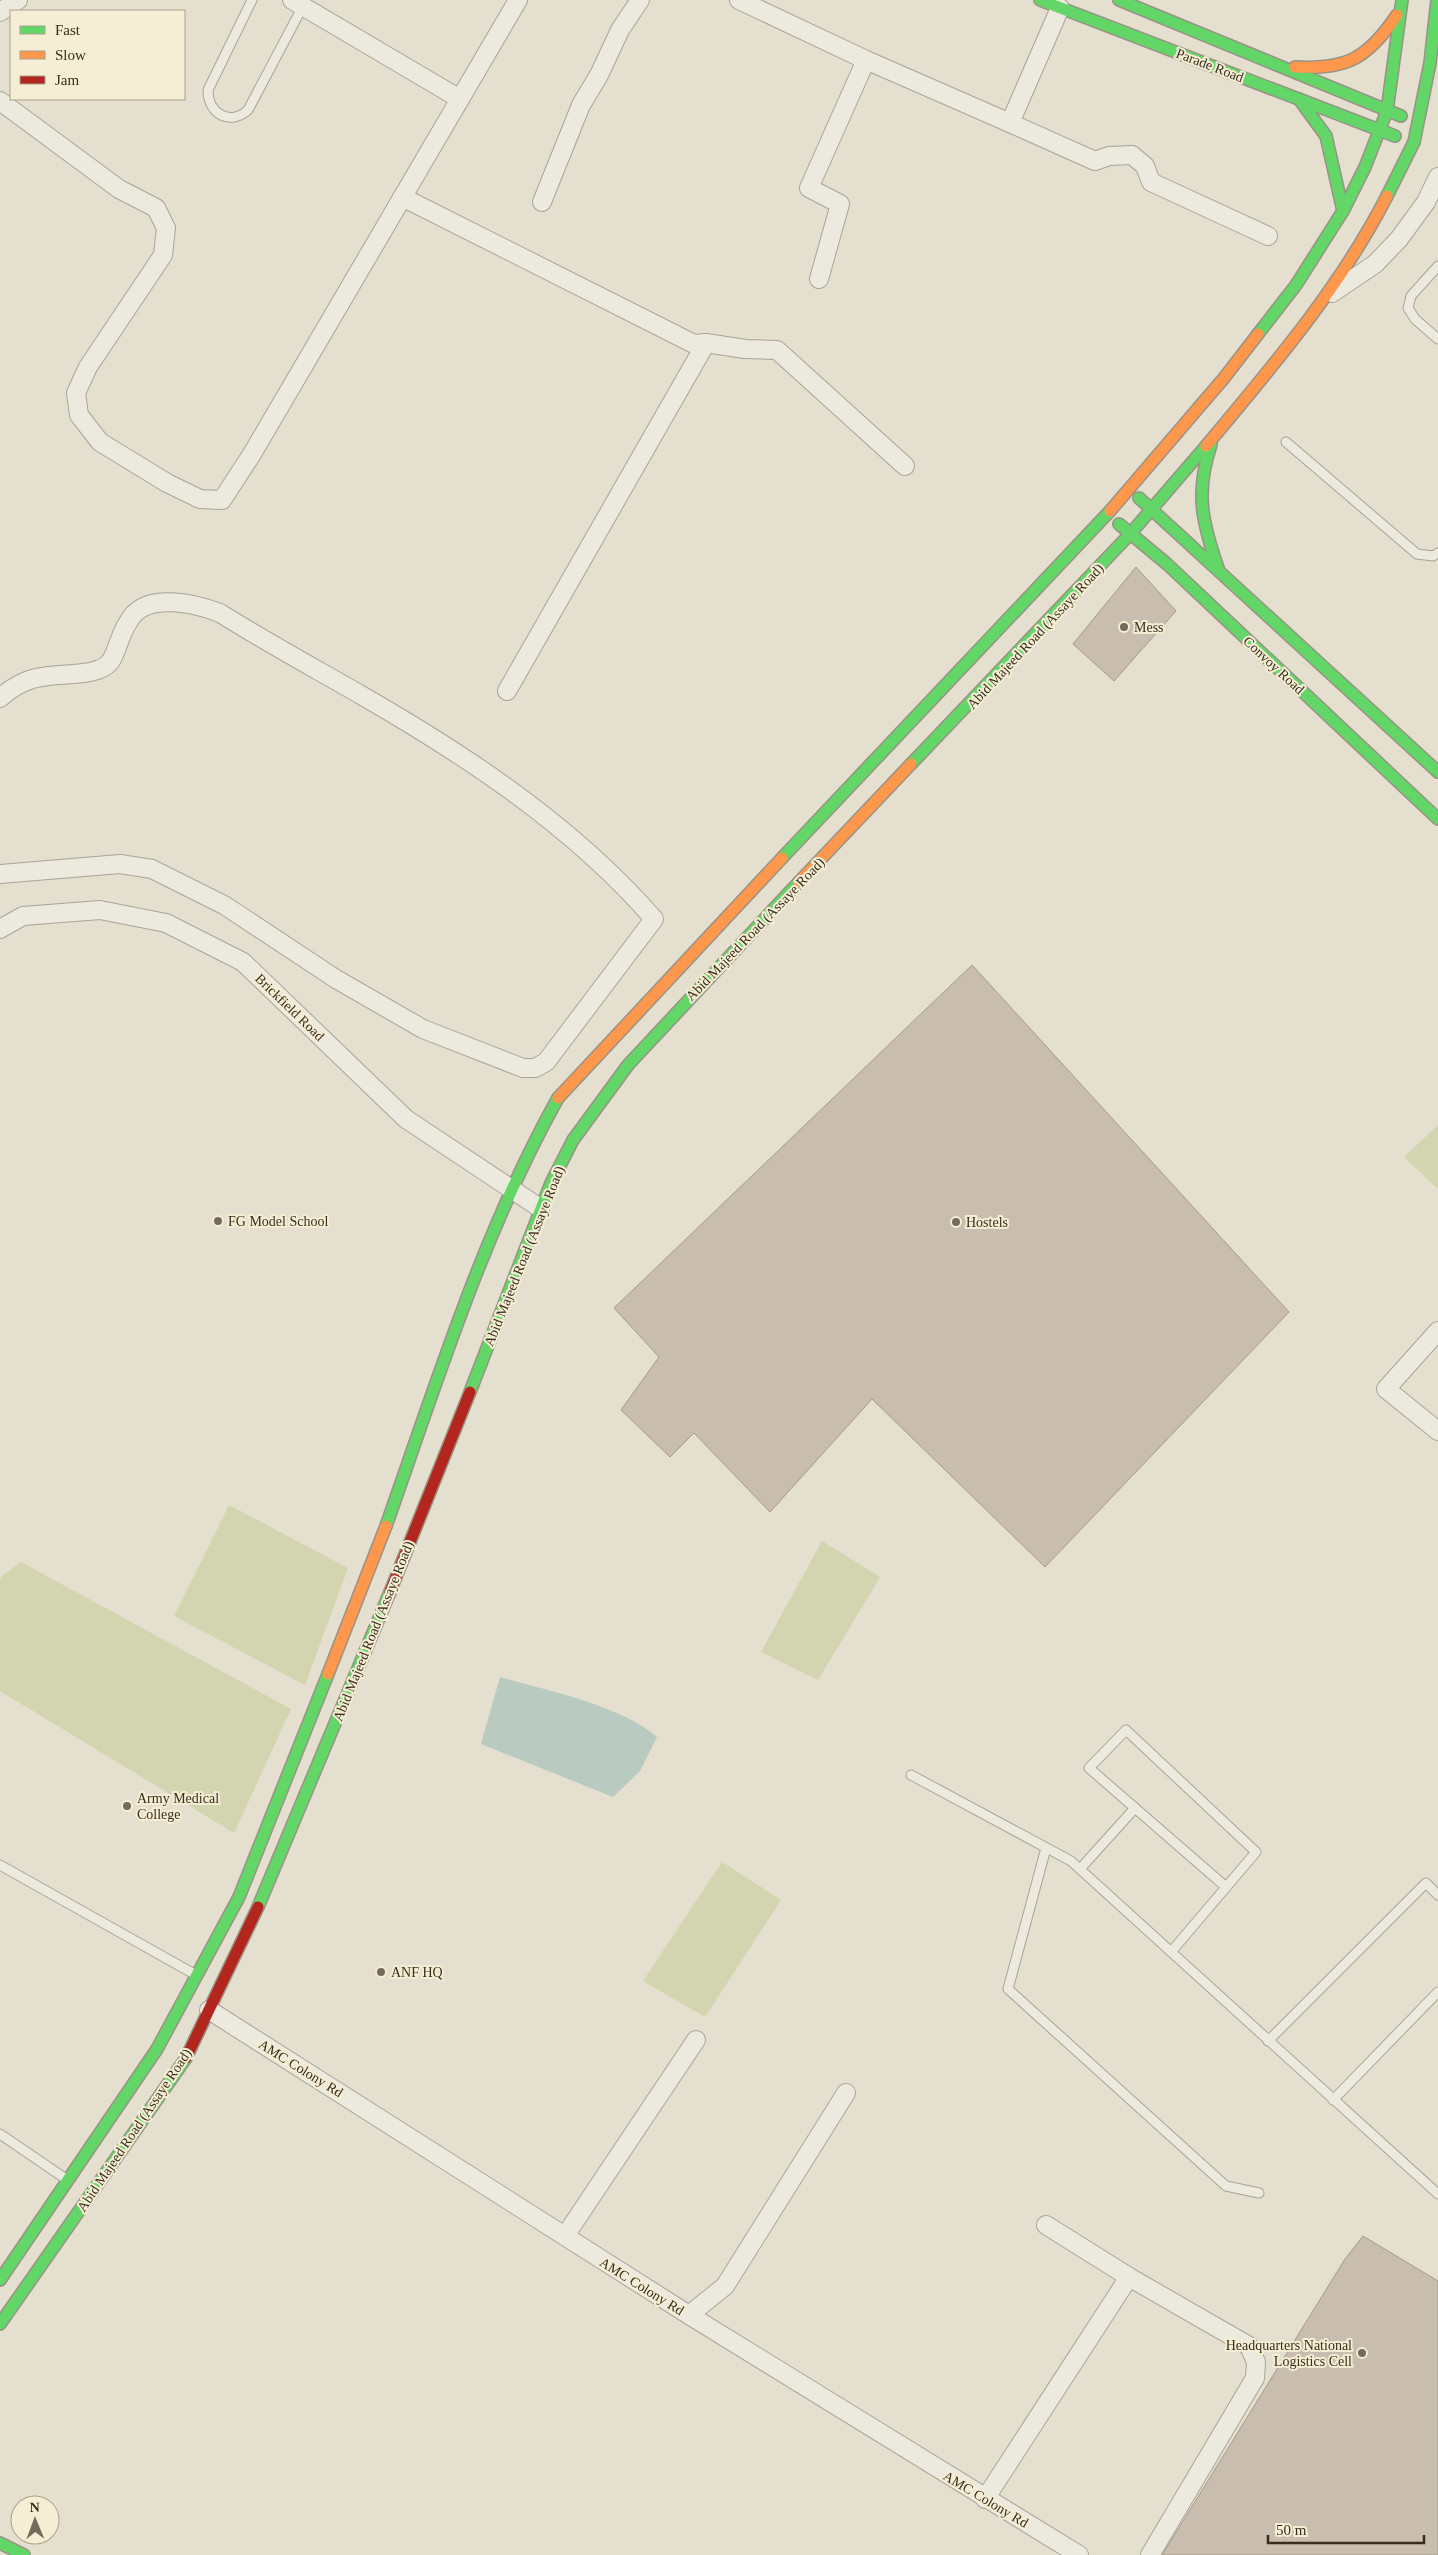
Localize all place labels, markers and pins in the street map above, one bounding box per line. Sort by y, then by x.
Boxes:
place label: Mess [1134,620,1164,635]
marker: Mess [1118,621,1130,633]
place label: FG Model School [228,1214,328,1229]
marker: FG Model School [212,1215,224,1227]
place label: Hostels [966,1215,1008,1230]
marker: Hostels [950,1216,962,1228]
place label: Army Medical College [137,1791,219,1822]
marker: Army Medical College [121,1800,133,1812]
place label: ANF HQ [391,1965,443,1980]
marker: ANF HQ [375,1966,387,1978]
place label: Headquarters National Logistics Cell [1226,2338,1352,2369]
marker: Headquarters National Logistics Cell [1356,2347,1368,2359]

